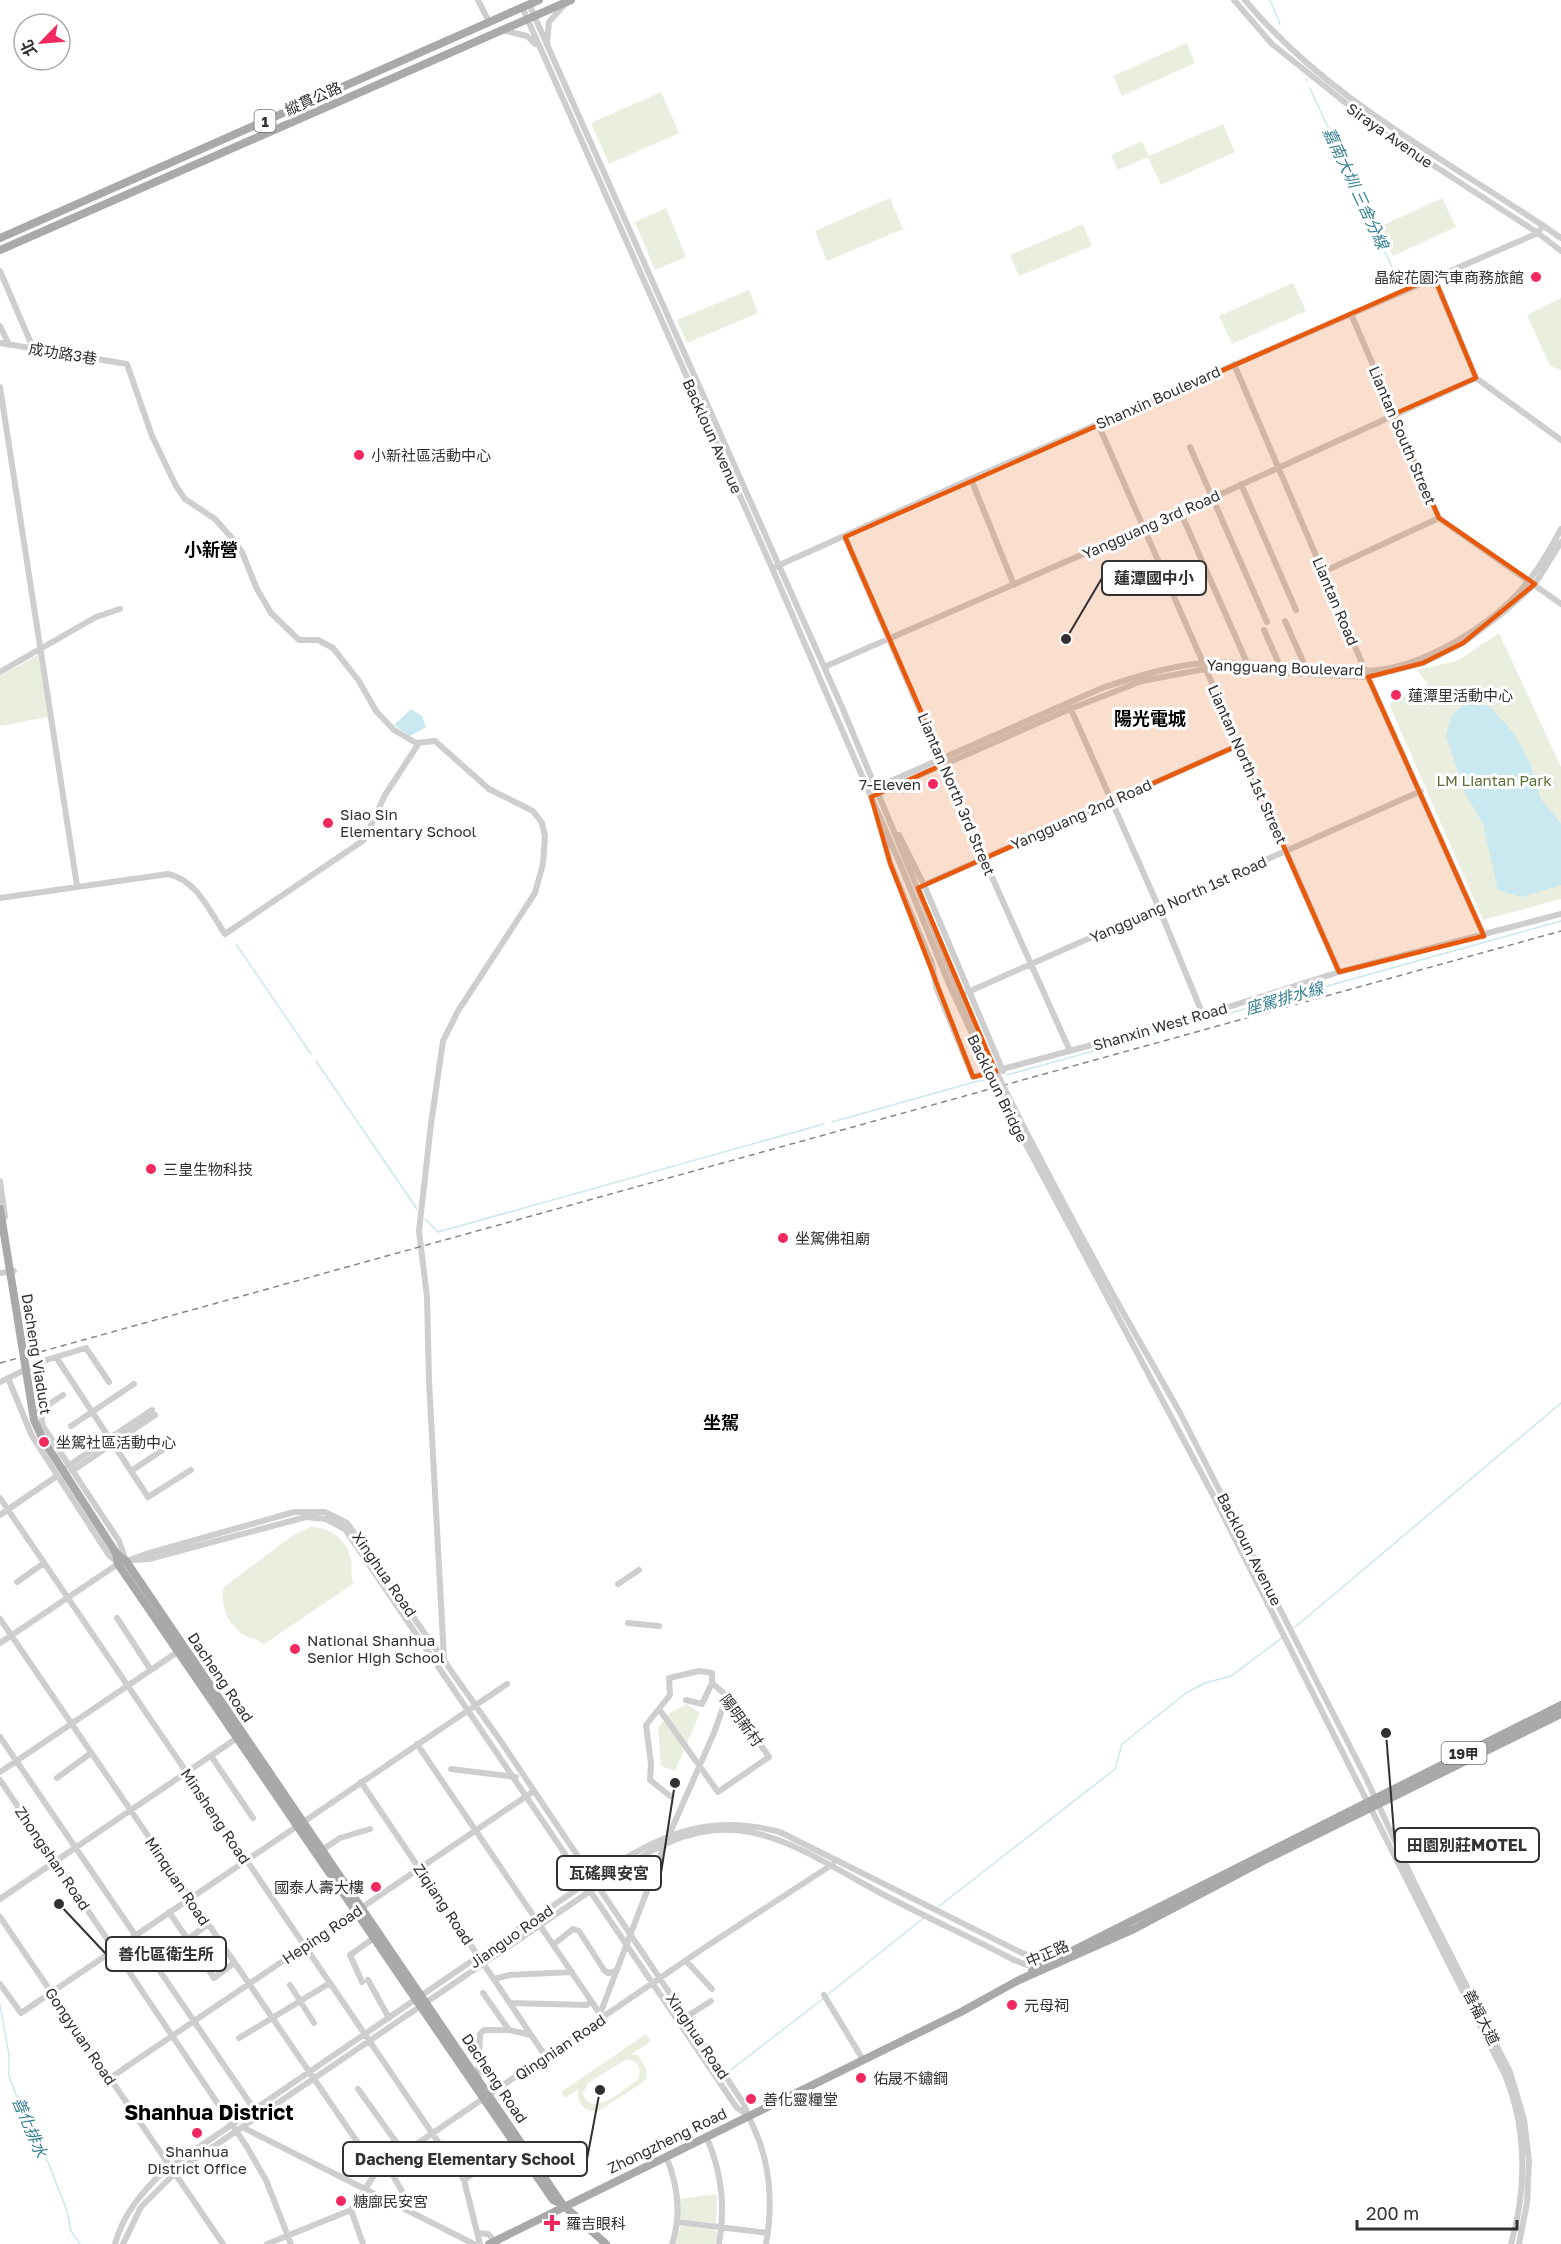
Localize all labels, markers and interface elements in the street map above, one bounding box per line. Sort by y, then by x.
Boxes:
north arrow [12,12,72,72]
text: 北 [16,37,41,60]
street label: 縱貫公路 [282,78,344,118]
street label: Siraya Avenue [1344,99,1437,171]
road number: 1 [254,110,276,132]
water label: 嘉南大圳 三舍分線 [1319,124,1394,254]
place label: 晶綻花園汽車商務旅館 [1374,268,1524,286]
marker: 晶綻花園汽車商務旅館 [1529,270,1543,284]
street label: 成功路3巷 [28,339,98,367]
street label: Shanxin Boulevard [1093,361,1223,433]
street label: Liantan South Street [1366,363,1440,507]
street label: Backloun Avenue [680,376,747,496]
place label: 小新社區活動中心 [371,446,491,464]
marker: 小新社區活動中心 [352,448,366,462]
street label: Yangguang 3rd Road [1080,486,1222,562]
district label: 小新營 [184,538,238,560]
street label: Liantan Road [1309,554,1363,648]
callout: 蓮潭國中小 [1102,561,1206,595]
text: 蓮潭國中小 [1114,568,1194,588]
street label: Yangguang Boulevard [1206,655,1364,679]
street label: Liantan North 1st Street [1205,682,1291,846]
place label: 蓮潭里活動中心 [1408,686,1513,704]
marker: 蓮潭里活動中心 [1389,688,1403,702]
district label: 陽光電城 [1114,707,1186,729]
street label: Liantan North 3rd Street [915,710,999,878]
park label: LM Liantan Park [1436,771,1552,789]
place label: 7-Eleven [859,775,921,793]
street label: Yangguang 2nd Road [1008,775,1154,853]
marker: 7-Eleven [926,777,940,791]
place label: Siao Sin Elementary School [340,805,476,840]
marker: Siao Sin Elementary School [321,816,335,830]
street label: Yangguang North 1st Road [1087,852,1269,946]
water label: 座駕排水線 [1243,977,1327,1019]
street label: Shanxin West Road [1091,998,1229,1054]
street label: Backloun Bridge [964,1031,1032,1145]
place label: 三皇生物科技 [163,1160,253,1178]
marker: 三皇生物科技 [144,1162,158,1176]
place label: 坐駕佛祖廟 [795,1229,870,1247]
marker: 坐駕佛祖廟 [776,1231,790,1245]
street label: Dacheng Viaduct [19,1292,55,1416]
district label: 坐駕 [703,1411,739,1433]
place label: 坐駕社區活動中心 [56,1433,176,1451]
marker: 坐駕社區活動中心 [37,1435,51,1449]
street label: Backloun Avenue [1214,1490,1286,1609]
street label: Xinghua Road [349,1528,421,1620]
street label: Dacheng Road [184,1629,258,1725]
place label: National Shanhua Senior High School [307,1631,445,1666]
marker: National Shanhua Senior High School [288,1642,302,1656]
street label: 陽明新村 [717,1690,767,1750]
road number: 19甲 [1442,1742,1486,1764]
street label: Minsheng Road [178,1765,254,1867]
street label: Zhongshan Road [12,1803,94,1913]
callout: 田園別莊MOTEL [1395,1828,1539,1862]
street label: Minquan Road [142,1833,214,1929]
text: 田園別莊MOTEL [1407,1835,1527,1855]
callout: 瓦磘興安宮 [557,1856,661,1890]
street label: Ziqiang Road [410,1860,478,1948]
text: 瓦磘興安宮 [569,1863,649,1883]
place label: 國泰人壽大樓 [274,1878,364,1896]
marker: 國泰人壽大樓 [369,1880,383,1894]
street label: Heping Road [279,1901,365,1967]
street label: Jianguo Road [466,1901,556,1971]
street label: 中正路 [1023,1936,1071,1970]
callout: 善化區衛生所 [106,1937,226,1971]
text: 善化區衛生所 [118,1944,214,1964]
street label: Gongyuan Road [42,1984,120,2088]
street label: 善福大道 [1460,1986,1504,2048]
street label: Xinghua Road [663,1990,733,2082]
place label: 元母祠 [1024,1996,1069,2014]
marker: 元母祠 [1005,1998,1019,2012]
street label: Qingnian Road [511,2010,609,2084]
street label: Dacheng Road [458,2030,532,2126]
place label: 佑晟不鏽鋼 [873,2069,948,2087]
marker: 佑晟不鏽鋼 [854,2071,868,2085]
place label: 善化靈糧堂 [763,2090,838,2108]
marker: 善化靈糧堂 [744,2092,758,2106]
water label: 善化排水 [8,2094,52,2161]
district label: Shanhua District [124,2099,294,2125]
street label: Zhongzheng Road [605,2103,729,2177]
marker: Shanhua District Office [190,2126,204,2140]
place label: Shanhua District Office [147,2142,247,2177]
callout: Dacheng Elementary School [343,2142,587,2176]
text: Dacheng Elementary School [355,2149,576,2169]
place label: 糖廍民安宮 [353,2192,428,2210]
scale bar [1357,2193,1518,2231]
marker: 糖廍民安宮 [334,2194,348,2208]
text: 200 m [1366,2202,1419,2224]
marker: 羅吉眼科 [543,2214,561,2232]
place label: 羅吉眼科 [566,2214,626,2232]

